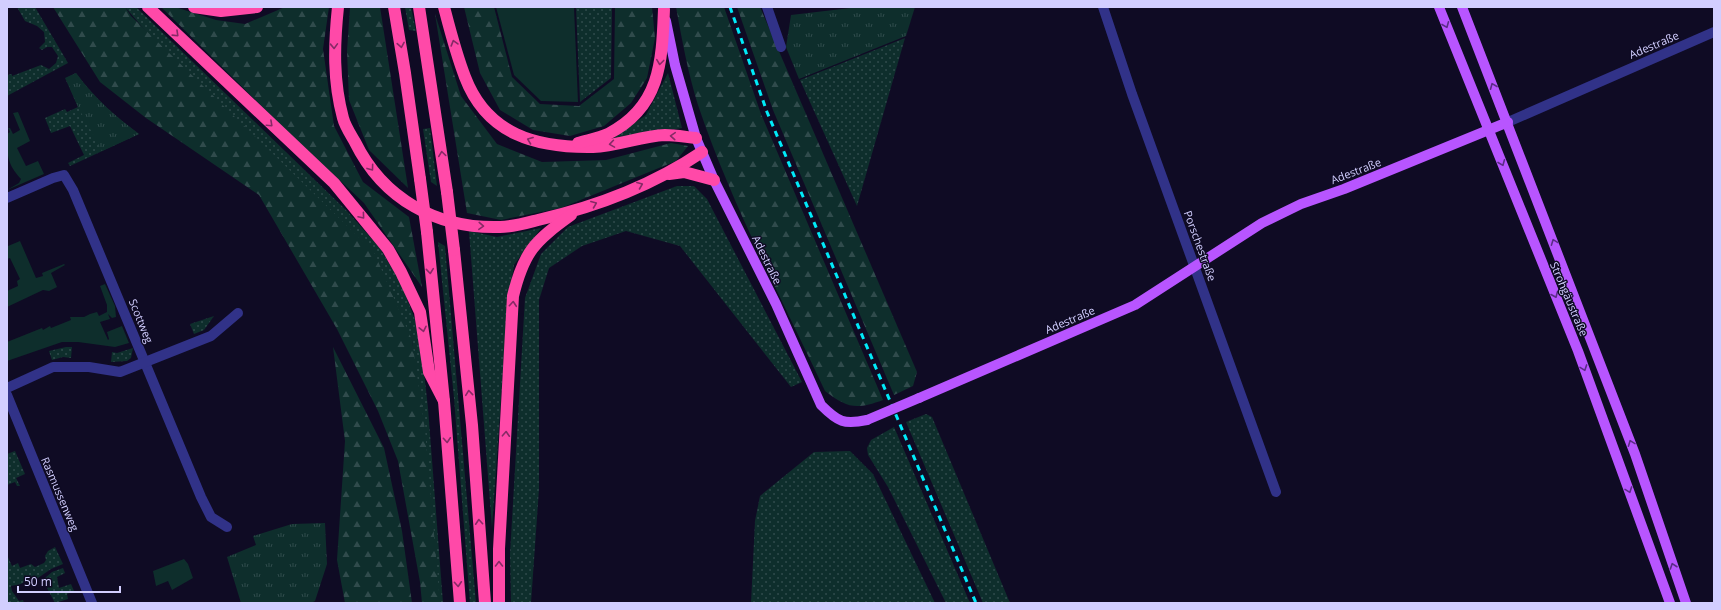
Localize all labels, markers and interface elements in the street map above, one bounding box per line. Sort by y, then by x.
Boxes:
one-way arrow [1442,21,1450,28]
street label: Adestraße [1627,27,1681,62]
one-way arrow [171,29,179,37]
one-way arrow [450,40,459,47]
one-way arrow [396,42,404,49]
one-way arrow [330,43,339,49]
one-way arrow [656,59,665,65]
one-way arrow [1490,82,1498,89]
one-way arrow [265,119,273,127]
one-way arrow [670,131,676,140]
one-way arrow [527,137,534,145]
one-way arrow [608,139,615,148]
one-way arrow [438,151,447,157]
street label: Adestraße [1329,154,1383,187]
one-way arrow [1497,159,1505,166]
one-way arrow [366,163,373,170]
one-way arrow [636,182,643,190]
one-way arrow [589,201,597,209]
street label: Porschestraße [1181,209,1220,283]
one-way arrow [357,211,364,219]
one-way arrow [478,222,484,230]
street label: Adestraße [749,233,786,287]
one-way arrow [1551,239,1559,246]
street label: Strohgäustraße [1547,259,1592,338]
one-way arrow [426,268,435,274]
one-way arrow [1550,291,1558,299]
street label: Scottweg [126,296,157,345]
one-way arrow [508,301,517,307]
street label: Adestraße [1043,302,1097,337]
one-way arrow [418,326,427,332]
one-way arrow [1580,364,1588,371]
one-way arrow [465,390,474,396]
one-way arrow [501,431,510,437]
one-way arrow [443,437,452,443]
one-way arrow [1628,440,1636,447]
street label: Rasmussenweg [38,454,83,533]
one-way arrow [1624,486,1632,493]
one-way arrow [475,519,484,525]
one-way arrow [495,561,503,567]
one-way arrow [1670,563,1678,570]
scale bar [18,568,120,594]
text: 50 m [24,573,52,590]
one-way arrow [454,581,463,587]

